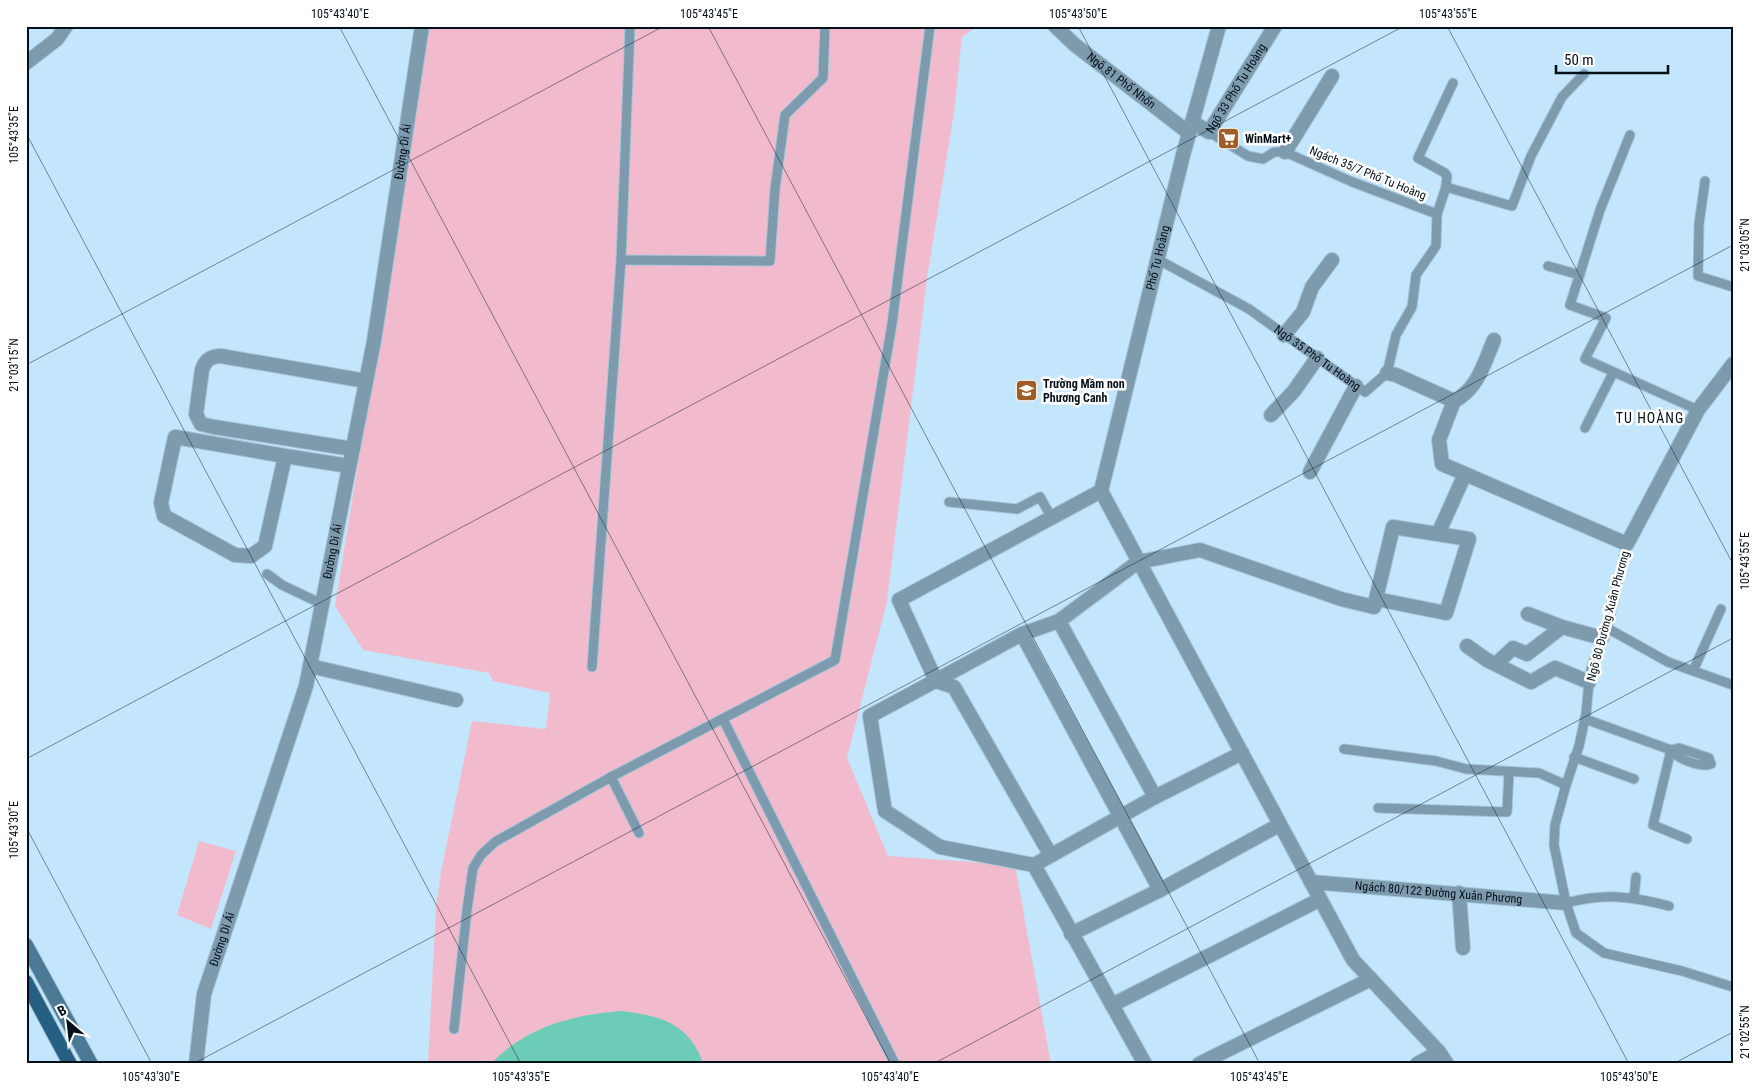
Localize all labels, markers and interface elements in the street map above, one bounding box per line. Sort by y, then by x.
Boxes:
text: 105°43'40"E [311,7,369,21]
text: 105°43'45"E [680,7,738,21]
text: 105°43'50"E [1049,7,1107,21]
text: 105°43'55"E [1419,7,1477,21]
street label: Ngõ 33 Phố Tu Hoàng [1203,41,1269,136]
scale bar [1556,42,1669,74]
street label: Ngõ 81 Phố Nhổn [1084,50,1159,112]
text: 50 m [1564,51,1594,69]
text: 105°43'35"E [7,106,21,164]
street label: Đường Di Ái [392,123,414,181]
supermarket icon: WinMart+ [1217,127,1241,151]
place label: WinMart+ [1245,132,1292,146]
street label: Ngách 35/7 Phố Tu Hoàng [1308,143,1428,203]
text: 21°03'05"N [1738,218,1752,272]
street label: Phố Tu Hoàng [1143,224,1173,292]
street label: Ngõ 35 Phố Tu Hoàng [1272,322,1364,394]
text: 21°03'15"N [7,338,21,392]
place label: Trường Mầm non Phương Canh [1043,377,1125,405]
school or university icon: Trường Mầm non Phương Canh [1015,379,1039,403]
district label: TU HOÀNG [1616,409,1684,426]
street label: Đường Di Ái [320,523,345,580]
text: 105°43'55"E [1738,532,1752,590]
street label: Ngõ 80 Đường Xuân Phương [1584,549,1632,683]
text: 105°43'30"E [7,801,21,859]
street label: Ngách 80/122 Đường Xuân Phương [1354,879,1523,906]
street label: Đường Di Ái [207,910,238,968]
north arrow [42,998,92,1048]
text: B [55,1002,69,1019]
text: 21°02'55"N [1738,1005,1752,1059]
text: 105°43'30"E [122,1070,180,1084]
text: 105°43'35"E [492,1070,550,1084]
text: 105°43'40"E [861,1070,919,1084]
text: 105°43'45"E [1230,1070,1288,1084]
text: 105°43'50"E [1600,1070,1658,1084]

